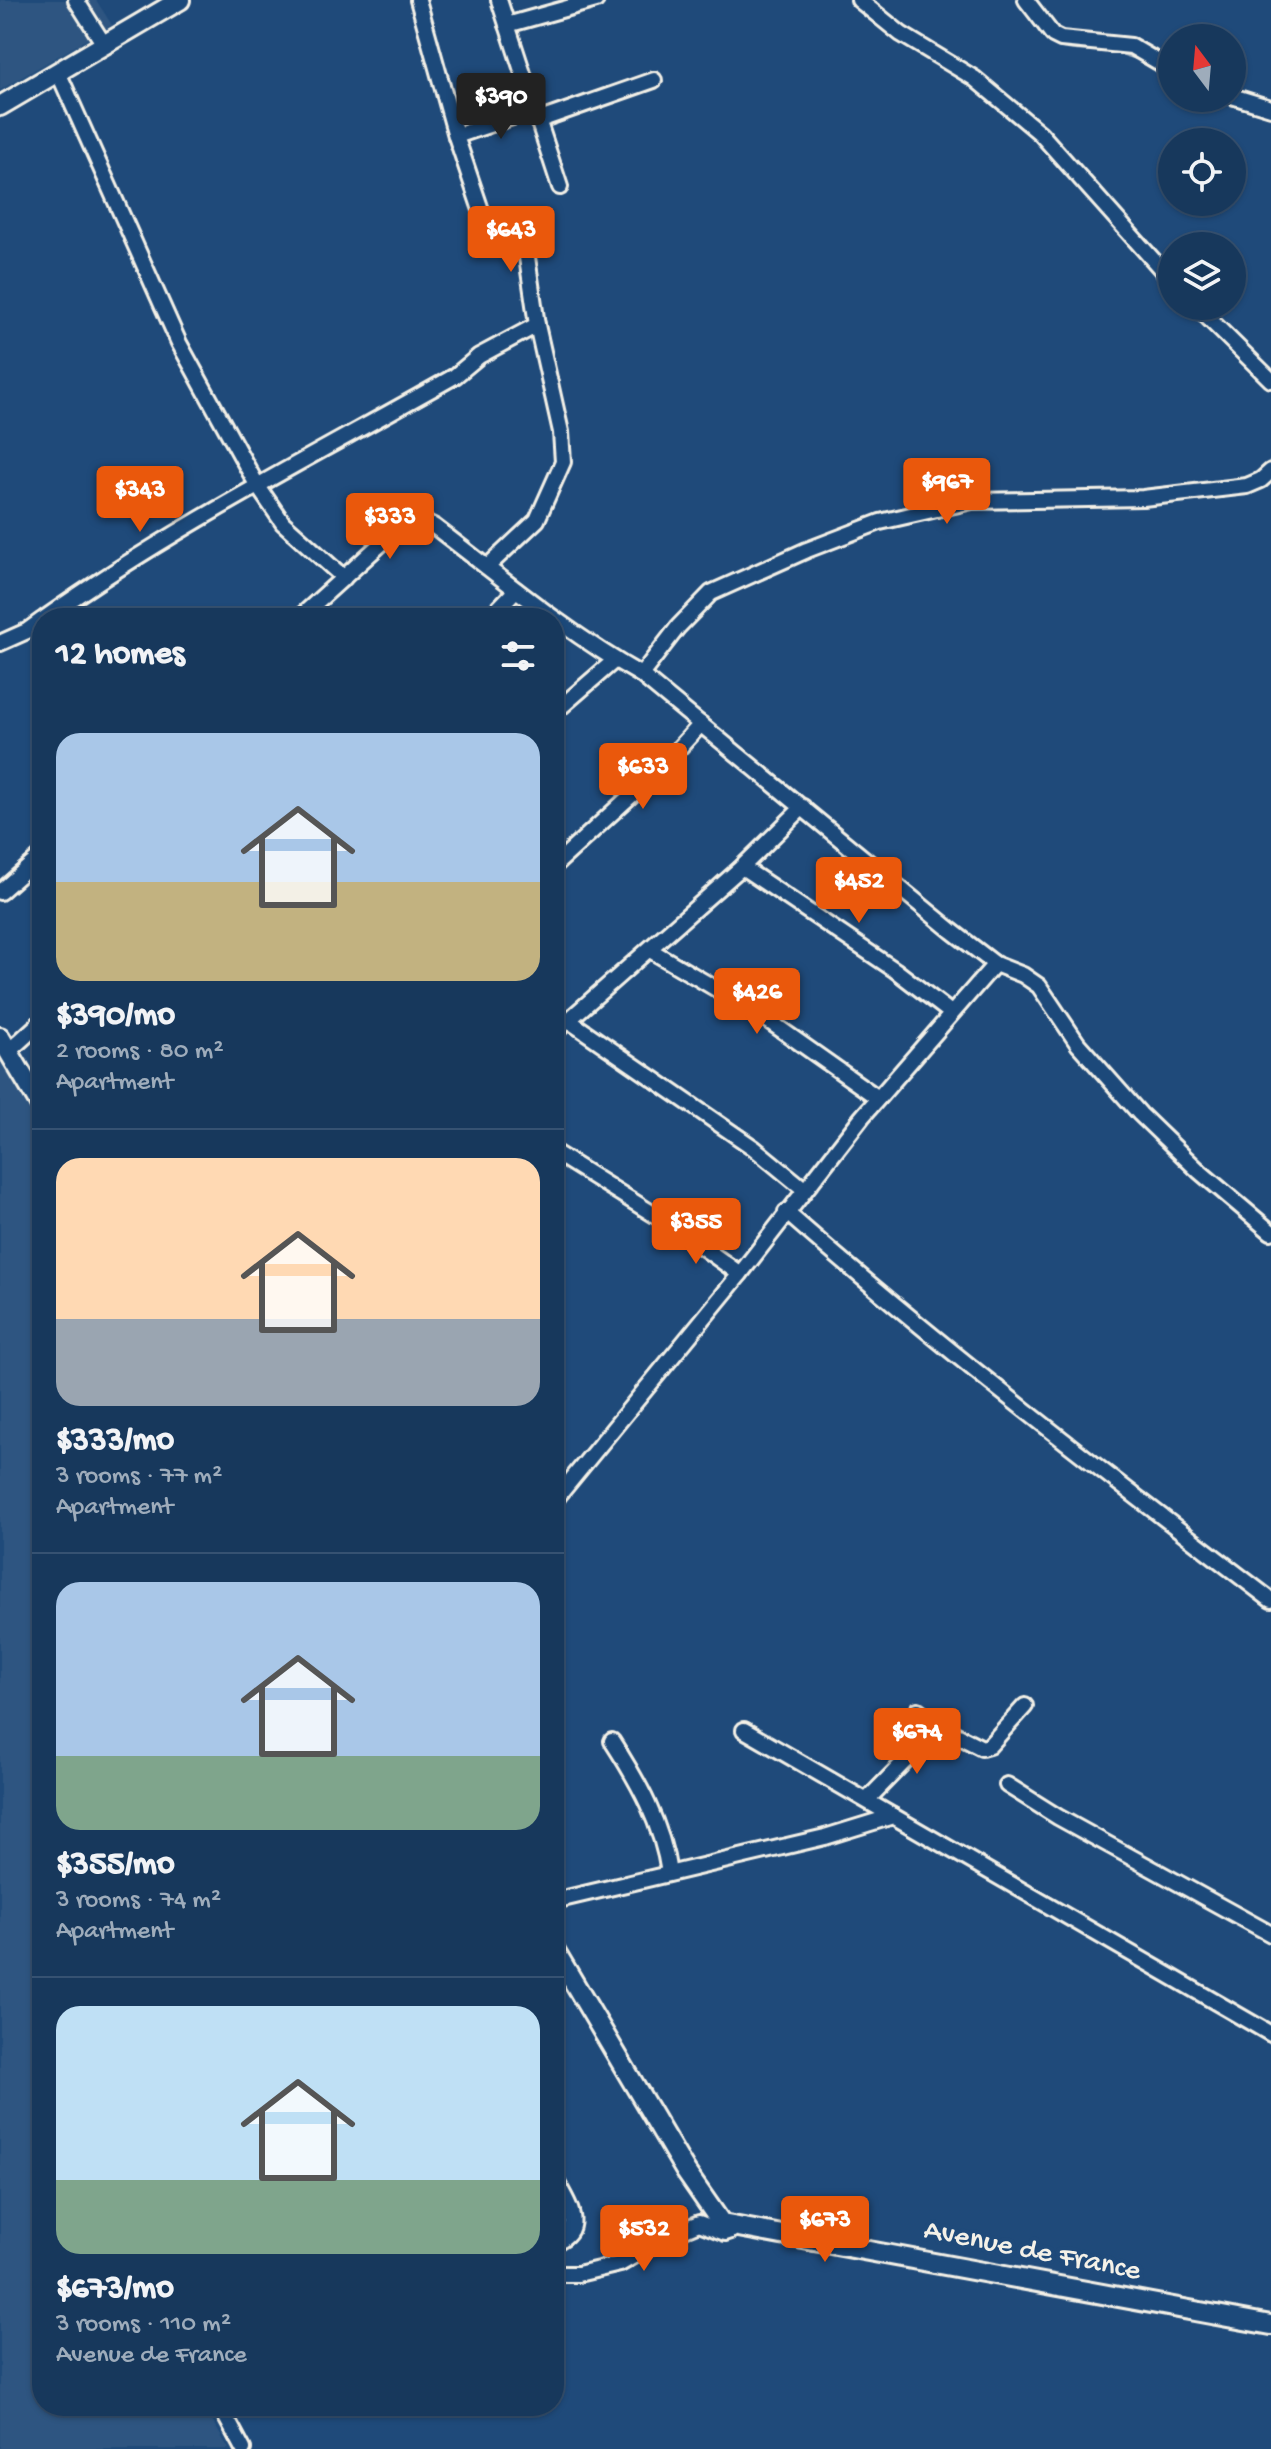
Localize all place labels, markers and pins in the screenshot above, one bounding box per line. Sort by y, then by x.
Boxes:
pin: $390 [454,73,548,141]
pin: $643 [464,206,558,274]
pin: $967 [900,458,994,526]
pin: $343 [93,466,187,534]
pin: $333 [343,493,437,561]
pin: $633 [596,743,690,811]
pin: $452 [812,857,906,925]
pin: $426 [710,968,804,1036]
pin: $355 [649,1198,743,1266]
pin: $674 [870,1708,964,1776]
pin: $673 [778,2196,872,2264]
pin: $532 [597,2205,691,2273]

